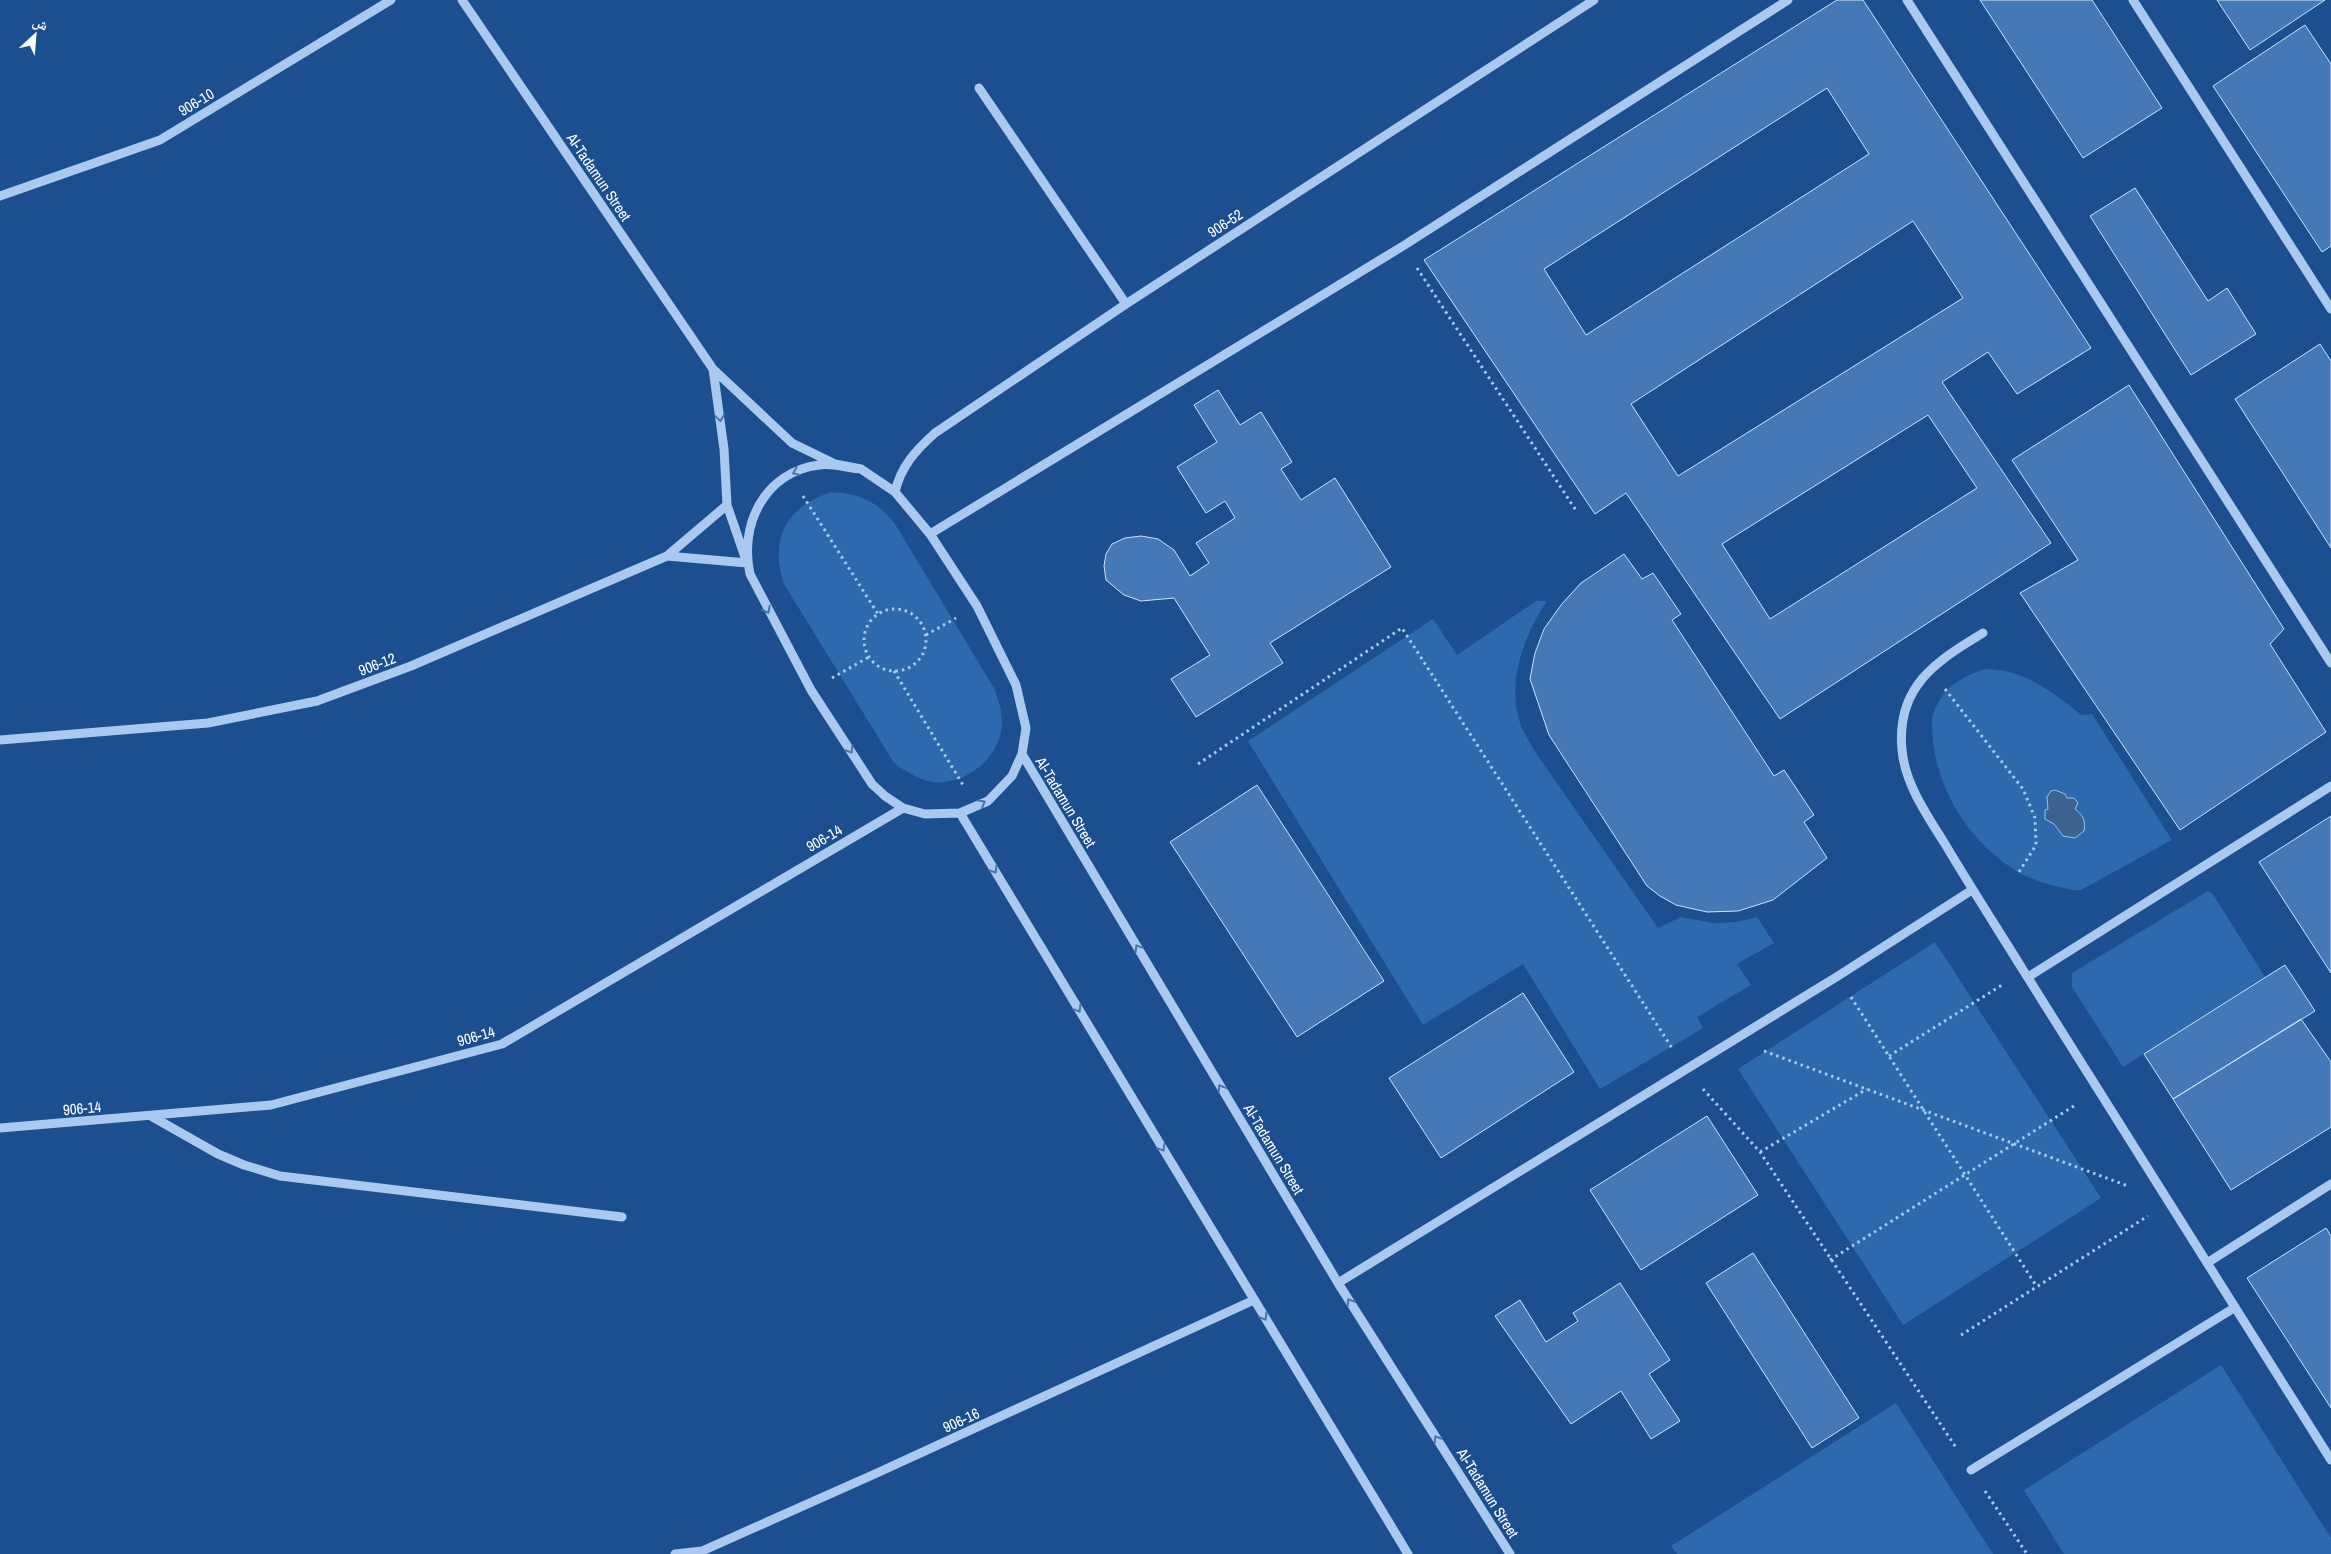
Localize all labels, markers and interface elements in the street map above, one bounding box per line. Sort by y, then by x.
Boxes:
north arrow [10,10,60,60]
text: ش [30,12,51,35]
street label: 906-10 [174,83,218,121]
street label: Al-Tadamun Street [561,128,637,226]
street label: 906-52 [1203,204,1247,242]
one-way arrow [714,413,724,422]
one-way arrow [792,466,801,476]
one-way arrow [761,605,771,614]
street label: 906-12 [355,647,399,681]
one-way arrow [844,744,853,753]
street label: Al-Tadamun Street [1030,752,1102,852]
one-way arrow [977,800,986,810]
street label: 906-14 [802,819,846,857]
one-way arrow [987,864,997,873]
one-way arrow [1134,945,1144,954]
one-way arrow [1072,1003,1081,1012]
street label: 906-14 [455,1021,497,1051]
one-way arrow [1218,1084,1228,1093]
street label: 906-14 [62,1096,102,1120]
street label: Al-Tadamun Street [1238,1099,1310,1199]
one-way arrow [1156,1143,1166,1152]
one-way arrow [1347,1298,1356,1307]
one-way arrow [1258,1312,1268,1321]
street label: 906-16 [939,1402,983,1438]
one-way arrow [1434,1435,1443,1445]
street label: Al-Tadamun Street [1452,1443,1524,1542]

